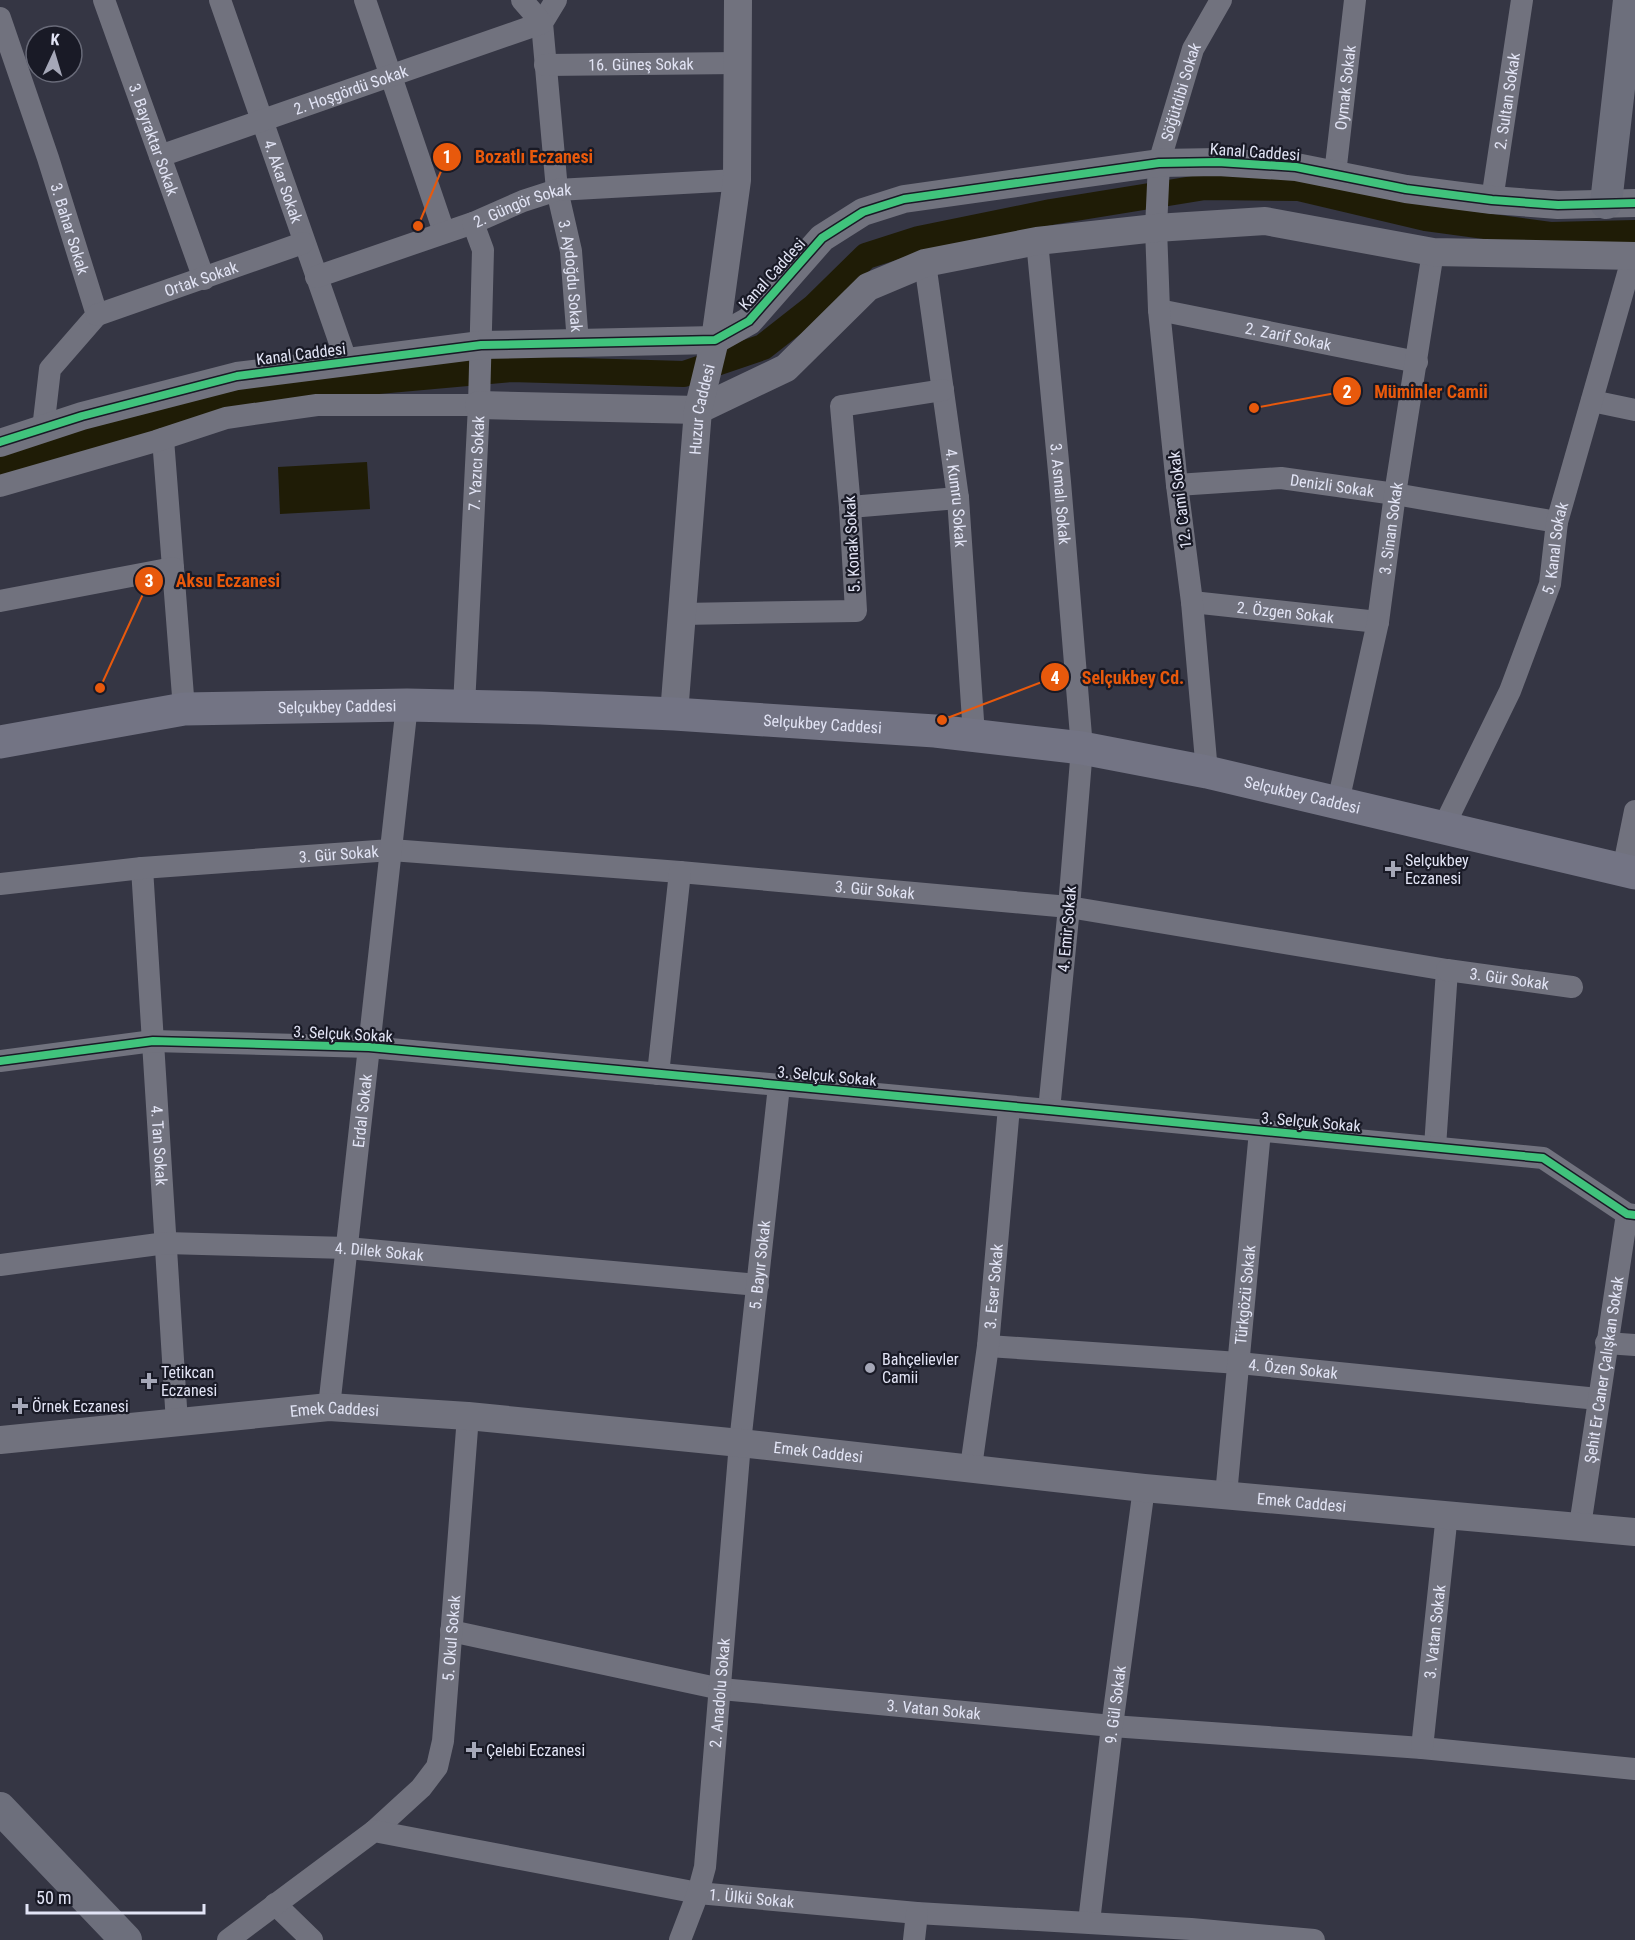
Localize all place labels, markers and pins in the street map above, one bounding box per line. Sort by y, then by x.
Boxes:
callout: Bozatlı Eczanesi [432,139,605,175]
callout: Müminler Camii [1332,373,1500,409]
callout: Aksu Eczanesi [134,563,292,599]
callout: Selçukbey Cd. [1040,659,1196,695]
place label: Selçukbey Eczanesi [1405,851,1469,888]
marker: Selçukbey Eczanesi [1386,862,1400,876]
place label: Bahçelievler Camii [882,1350,959,1387]
marker: Bahçelievler Camii [863,1361,877,1375]
place label: Tetikcan Eczanesi [161,1363,217,1400]
marker: Tetikcan Eczanesi [142,1374,156,1388]
place label: Örnek Eczanesi [32,1397,129,1416]
marker: Örnek Eczanesi [13,1399,27,1413]
place label: Çelebi Eczanesi [486,1741,585,1760]
marker: Çelebi Eczanesi [467,1743,481,1757]

